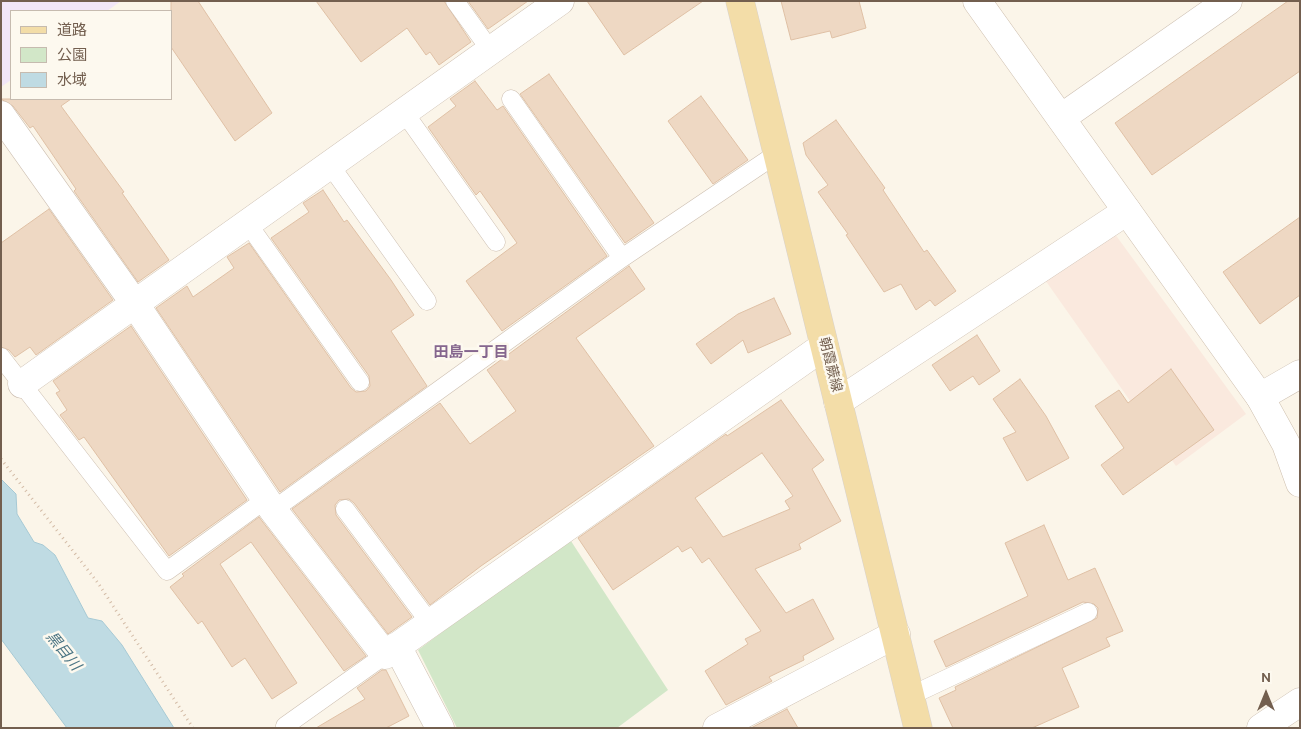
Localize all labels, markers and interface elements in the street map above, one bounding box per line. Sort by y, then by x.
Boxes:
legend [10,10,172,100]
text: 道路 [57,22,87,41]
text: 公園 [57,47,87,66]
text: 水域 [57,72,87,91]
street label: 朝霞蕨線 [814,336,844,394]
district label: 田島一丁目 [434,345,508,363]
water label: 黒目川 [41,629,83,675]
north arrow [1241,669,1291,719]
text: N [1261,670,1271,687]

